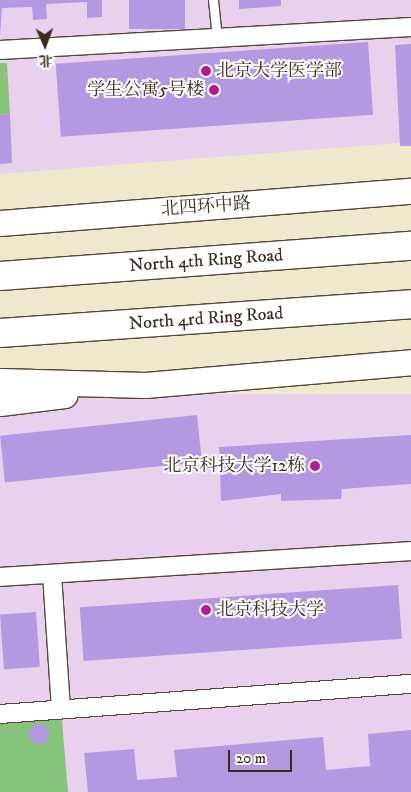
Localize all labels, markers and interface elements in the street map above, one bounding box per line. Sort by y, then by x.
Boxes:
north arrow [20,20,70,70]
text: 北 [38,51,53,69]
place label: 北京大学医学部 [216,60,342,82]
marker: 北京大学医学部 [200,65,212,77]
place label: 学生公寓5号楼 [87,79,204,101]
marker: 学生公寓5号楼 [208,84,220,96]
street label: 北四环中路 [160,193,252,221]
street label: North 4th Ring Road [128,245,284,277]
street label: North 4rd Ring Road [128,303,284,335]
place label: 北京科技大学12栋 [164,455,305,477]
marker: 北京科技大学12栋 [309,460,321,472]
place label: 北京科技大学 [216,599,324,621]
marker: 北京科技大学 [200,604,212,616]
scale bar [231,740,295,772]
text: 20 m [236,749,266,768]

